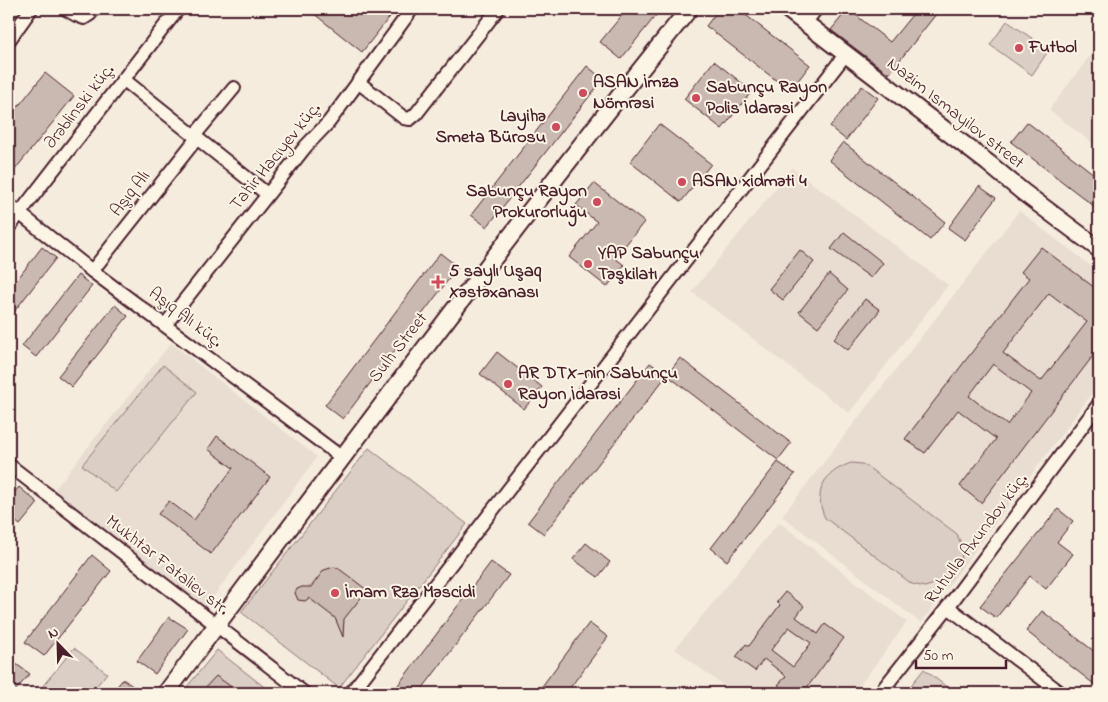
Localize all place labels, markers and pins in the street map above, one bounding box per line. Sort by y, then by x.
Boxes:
place label: Futbol [1028,35,1077,61]
marker: Futbol [1013,42,1025,54]
place label: ASAN İmza Nömrəsi [593,70,679,117]
place label: Sabunçu Rayon Polis İdarəsi [706,75,827,122]
marker: ASAN İmza Nömrəsi [577,87,589,99]
marker: Sabunçu Rayon Polis İdarəsi [690,92,702,104]
place label: Layihə Smeta Bürosu [435,104,546,151]
marker: Layihə Smeta Bürosu [550,121,562,133]
place label: ASAN xidməti 4 [692,169,807,195]
marker: ASAN xidməti 4 [676,176,688,188]
place label: Sabunçu Rayon Prokurorluğu [466,179,587,227]
marker: Sabunçu Rayon Prokurorluğu [591,196,603,208]
place label: YAP Sabunçu Təşkilatı [597,241,699,288]
marker: YAP Sabunçu Təşkilatı [582,258,594,270]
place label: 5 saylı Uşaq Xəstəxanası [449,259,542,306]
marker: 5 saylı Uşaq Xəstəxanası [431,275,445,289]
place label: AR DTX-nin Sabunçu Rayon İdarəsi [518,361,678,409]
marker: AR DTX-nin Sabunçu Rayon İdarəsi [502,378,514,390]
place label: İmam Rza Məscidi [345,580,475,606]
marker: İmam Rza Məscidi [329,587,341,599]

